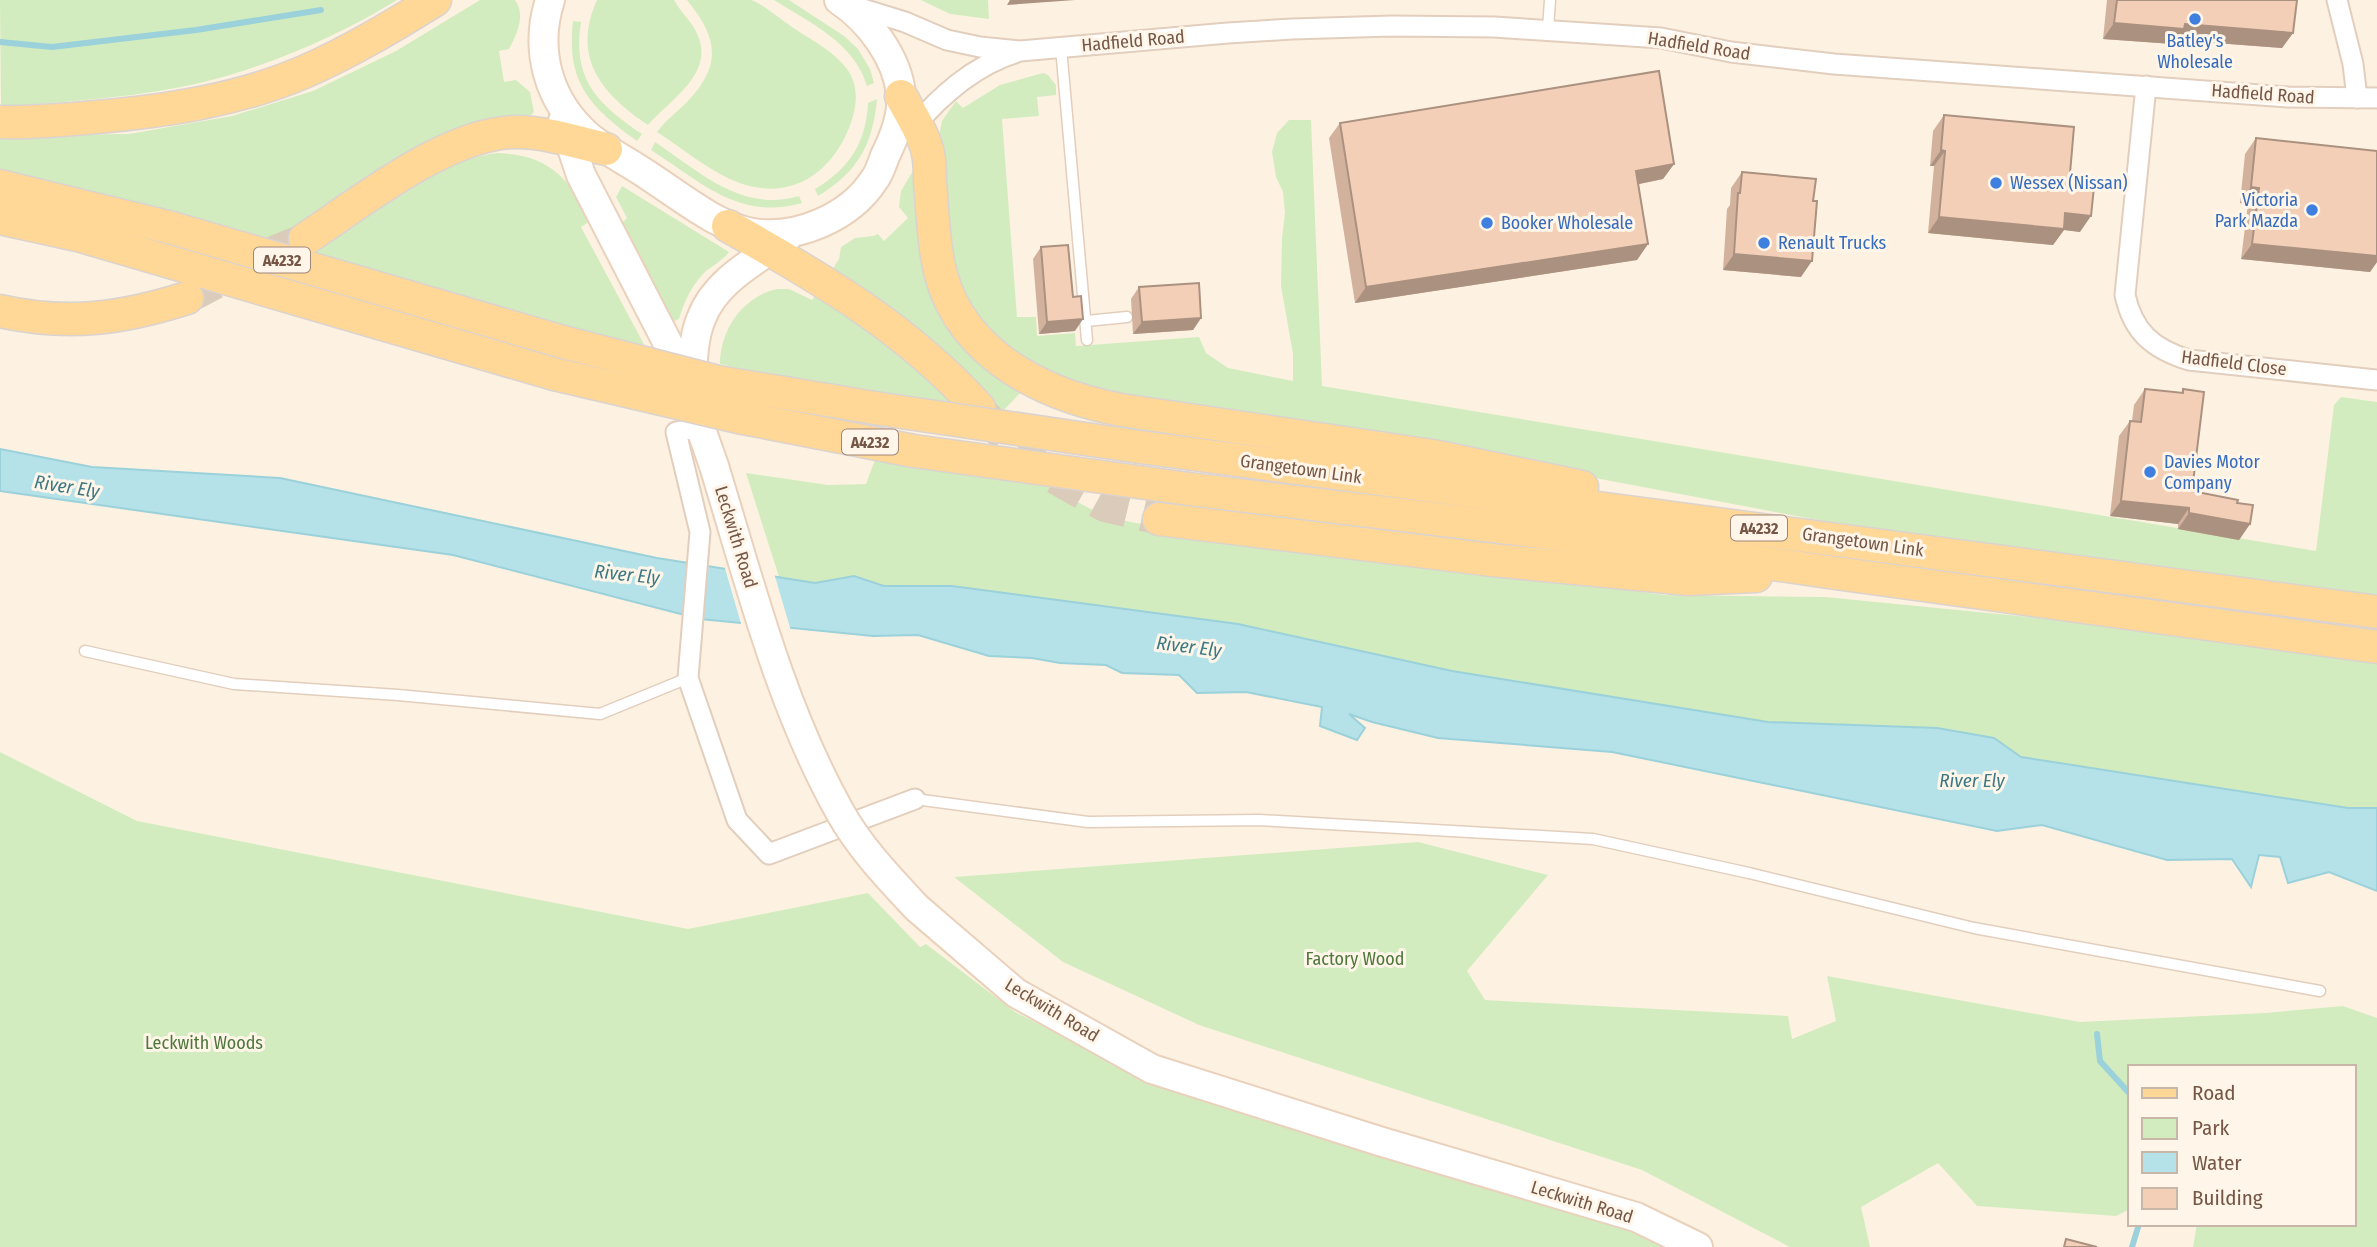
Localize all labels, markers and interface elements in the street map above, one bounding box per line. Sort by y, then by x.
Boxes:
marker: Batley's Wholesale [2187,11,2203,27]
street label: Hadfield Road [1080,26,1186,56]
street label: Hadfield Road [1646,27,1752,65]
place label: Batley's Wholesale [2157,30,2233,73]
street label: Hadfield Road [2211,79,2315,109]
place label: Wessex (Nissan) [2010,172,2128,194]
marker: Wessex (Nissan) [1988,175,2004,191]
place label: Victoria Park Mazda [2215,189,2298,232]
marker: Victoria Park Mazda [2304,202,2320,218]
place label: Booker Wholesale [1501,212,1633,234]
marker: Booker Wholesale [1479,215,1495,231]
place label: Renault Trucks [1778,232,1887,254]
marker: Renault Trucks [1756,235,1772,251]
road number: A4232 [254,248,310,272]
street label: Hadfield Close [2180,346,2288,380]
road number: A4232 [842,430,898,454]
street label: Grangetown Link [1239,450,1364,488]
place label: Davies Motor Company [2164,451,2261,494]
marker: Davies Motor Company [2142,464,2158,480]
water label: River Ely [33,470,102,503]
street label: Leckwith Road [710,483,762,591]
road number: A4232 [1731,516,1787,540]
street label: Grangetown Link [1801,523,1926,561]
water label: River Ely [593,560,661,589]
water label: River Ely [1155,631,1223,662]
water label: River Ely [1939,769,2005,792]
park label: Factory Wood [1306,948,1404,970]
street label: Leckwith Road [1001,973,1103,1047]
park label: Leckwith Woods [145,1032,263,1054]
legend [2128,1065,2356,1226]
text: Road [2192,1080,2236,1106]
text: Park [2192,1115,2230,1141]
text: Water [2192,1150,2242,1176]
street label: Leckwith Road [1528,1176,1636,1228]
text: Building [2192,1185,2263,1211]

